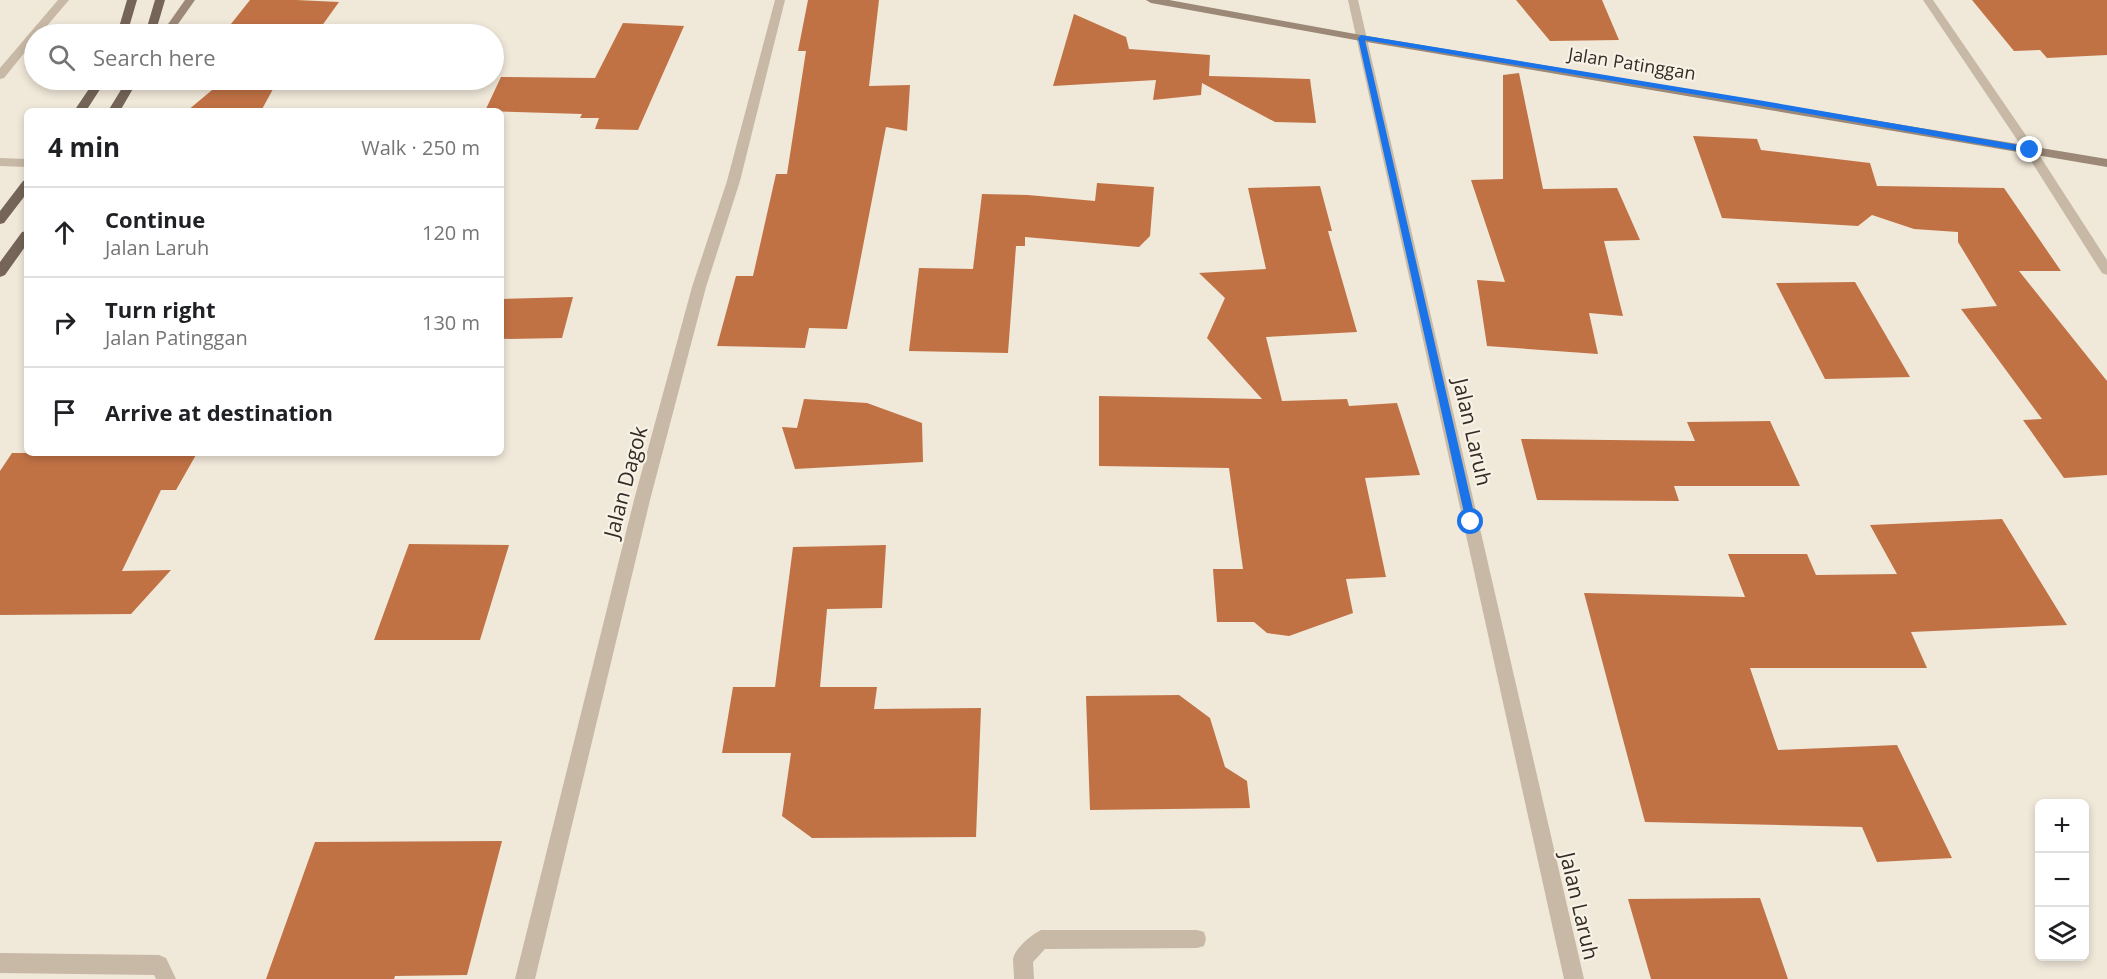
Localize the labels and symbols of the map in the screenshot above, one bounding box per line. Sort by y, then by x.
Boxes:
street label: Jalan Patinggan [1565,41,1698,85]
route end [2016,136,2042,162]
street label: Jalan Laruh [1447,373,1499,488]
street label: Jalan Dagok [596,423,653,543]
route start [1457,508,1483,534]
street label: Jalan Laruh [1554,847,1606,962]

